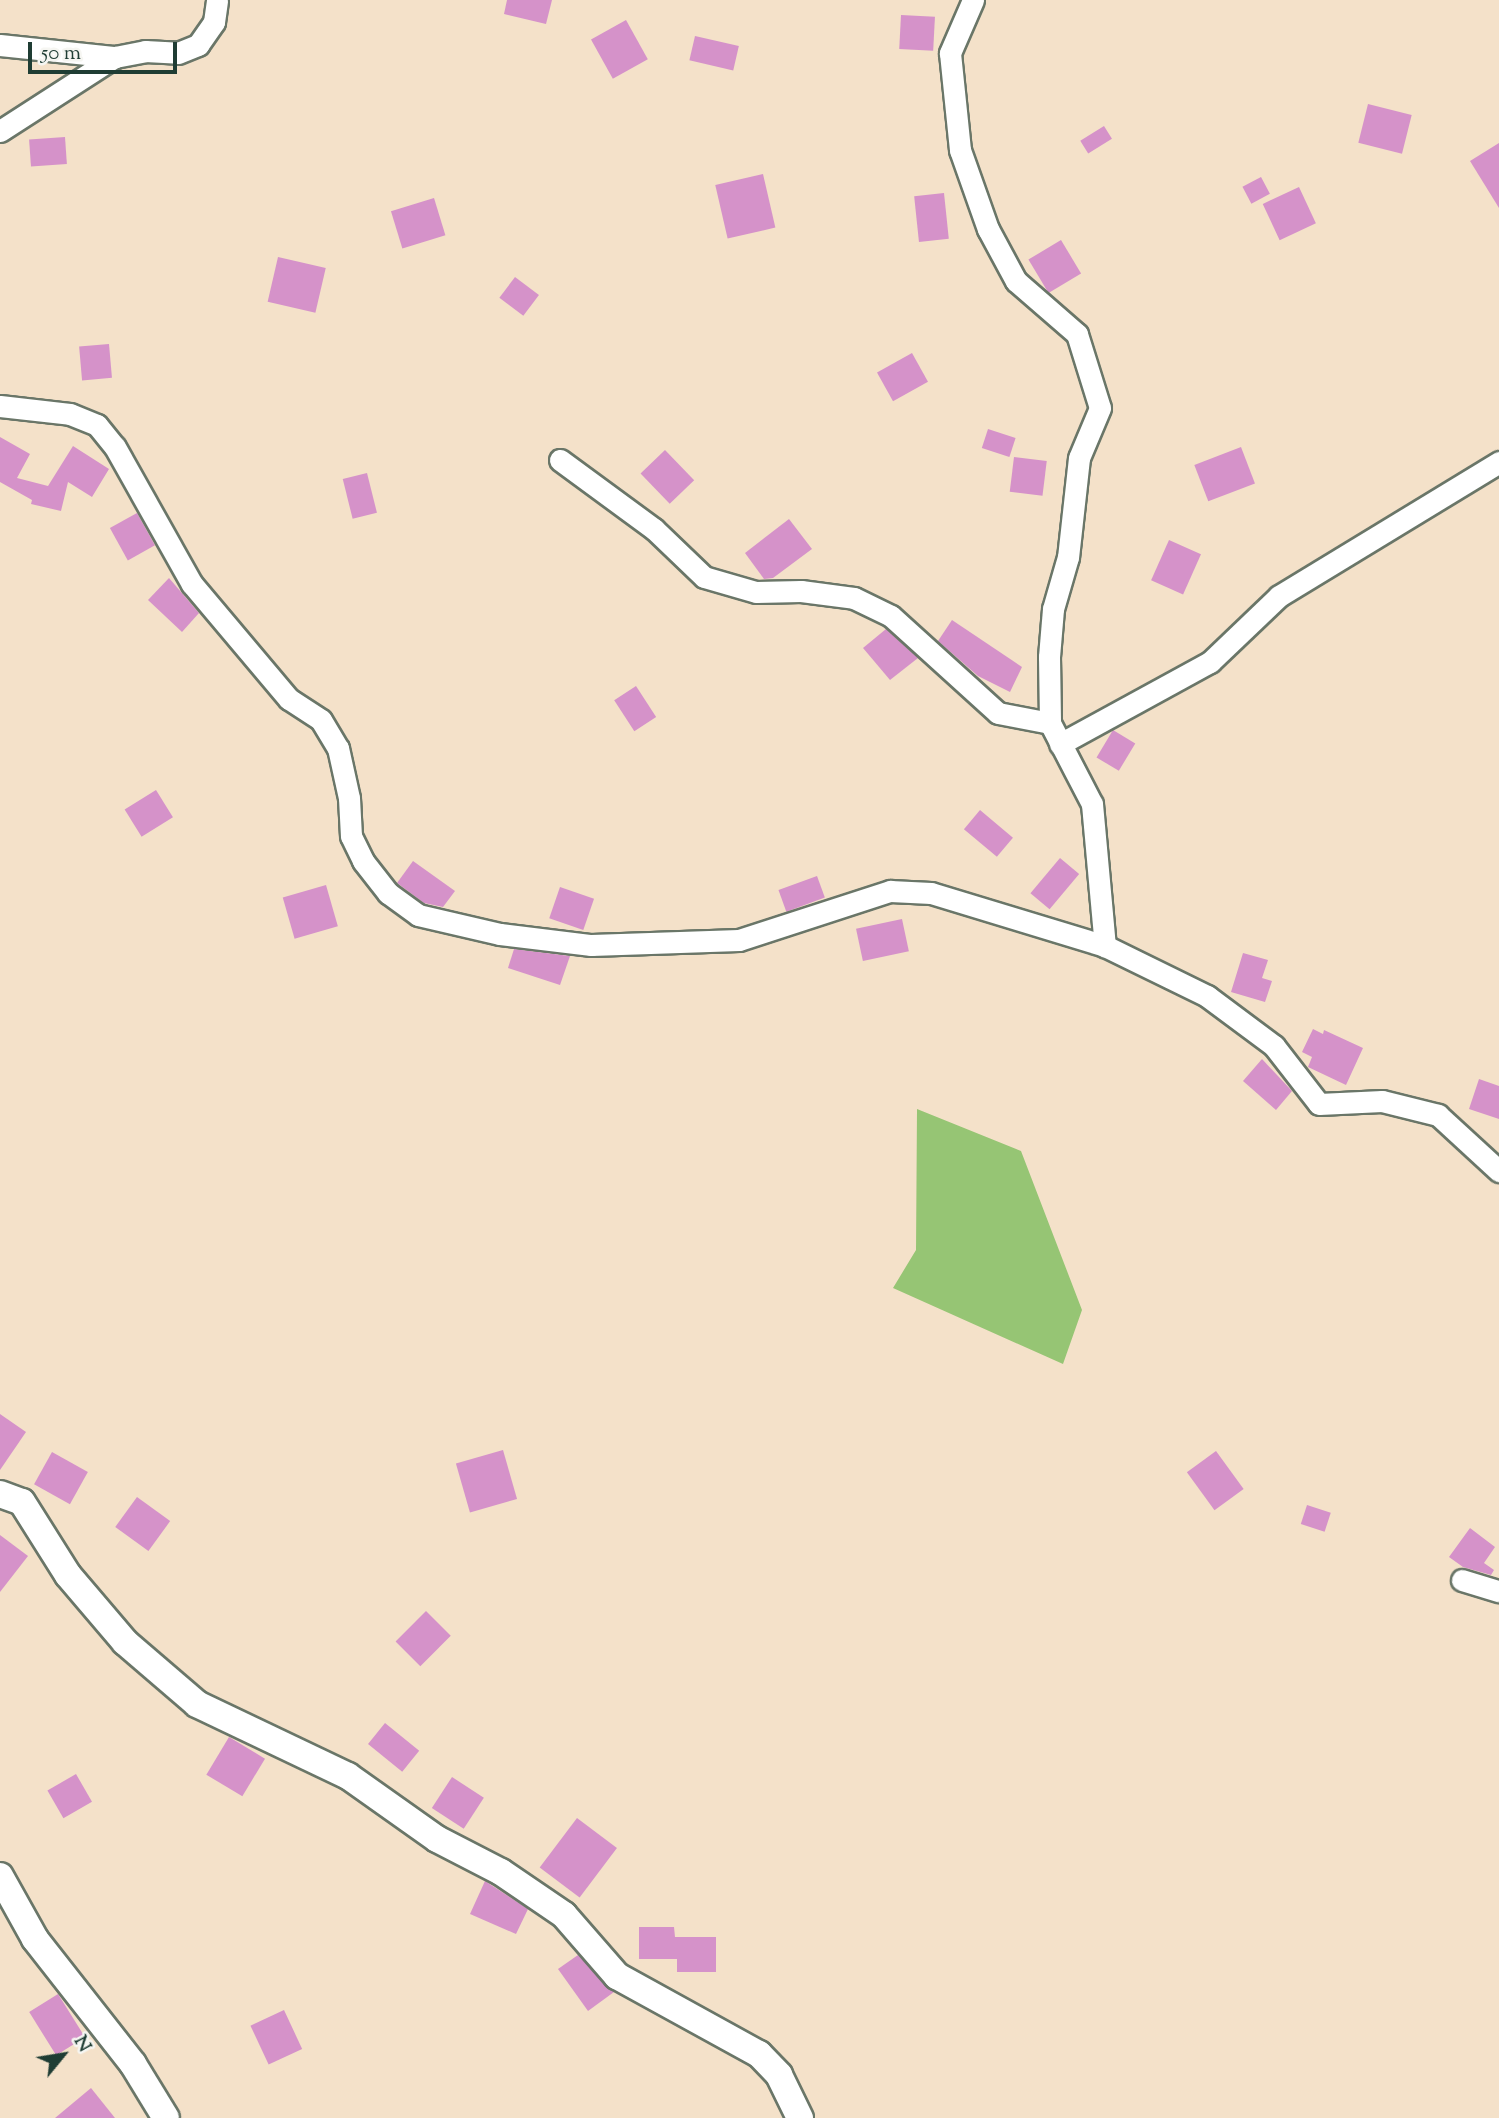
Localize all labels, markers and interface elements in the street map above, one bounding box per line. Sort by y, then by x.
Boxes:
scale bar [32,28,180,72]
text: 50 m [41,39,81,69]
north arrow [28,2020,98,2090]
text: N [66,2031,97,2058]

